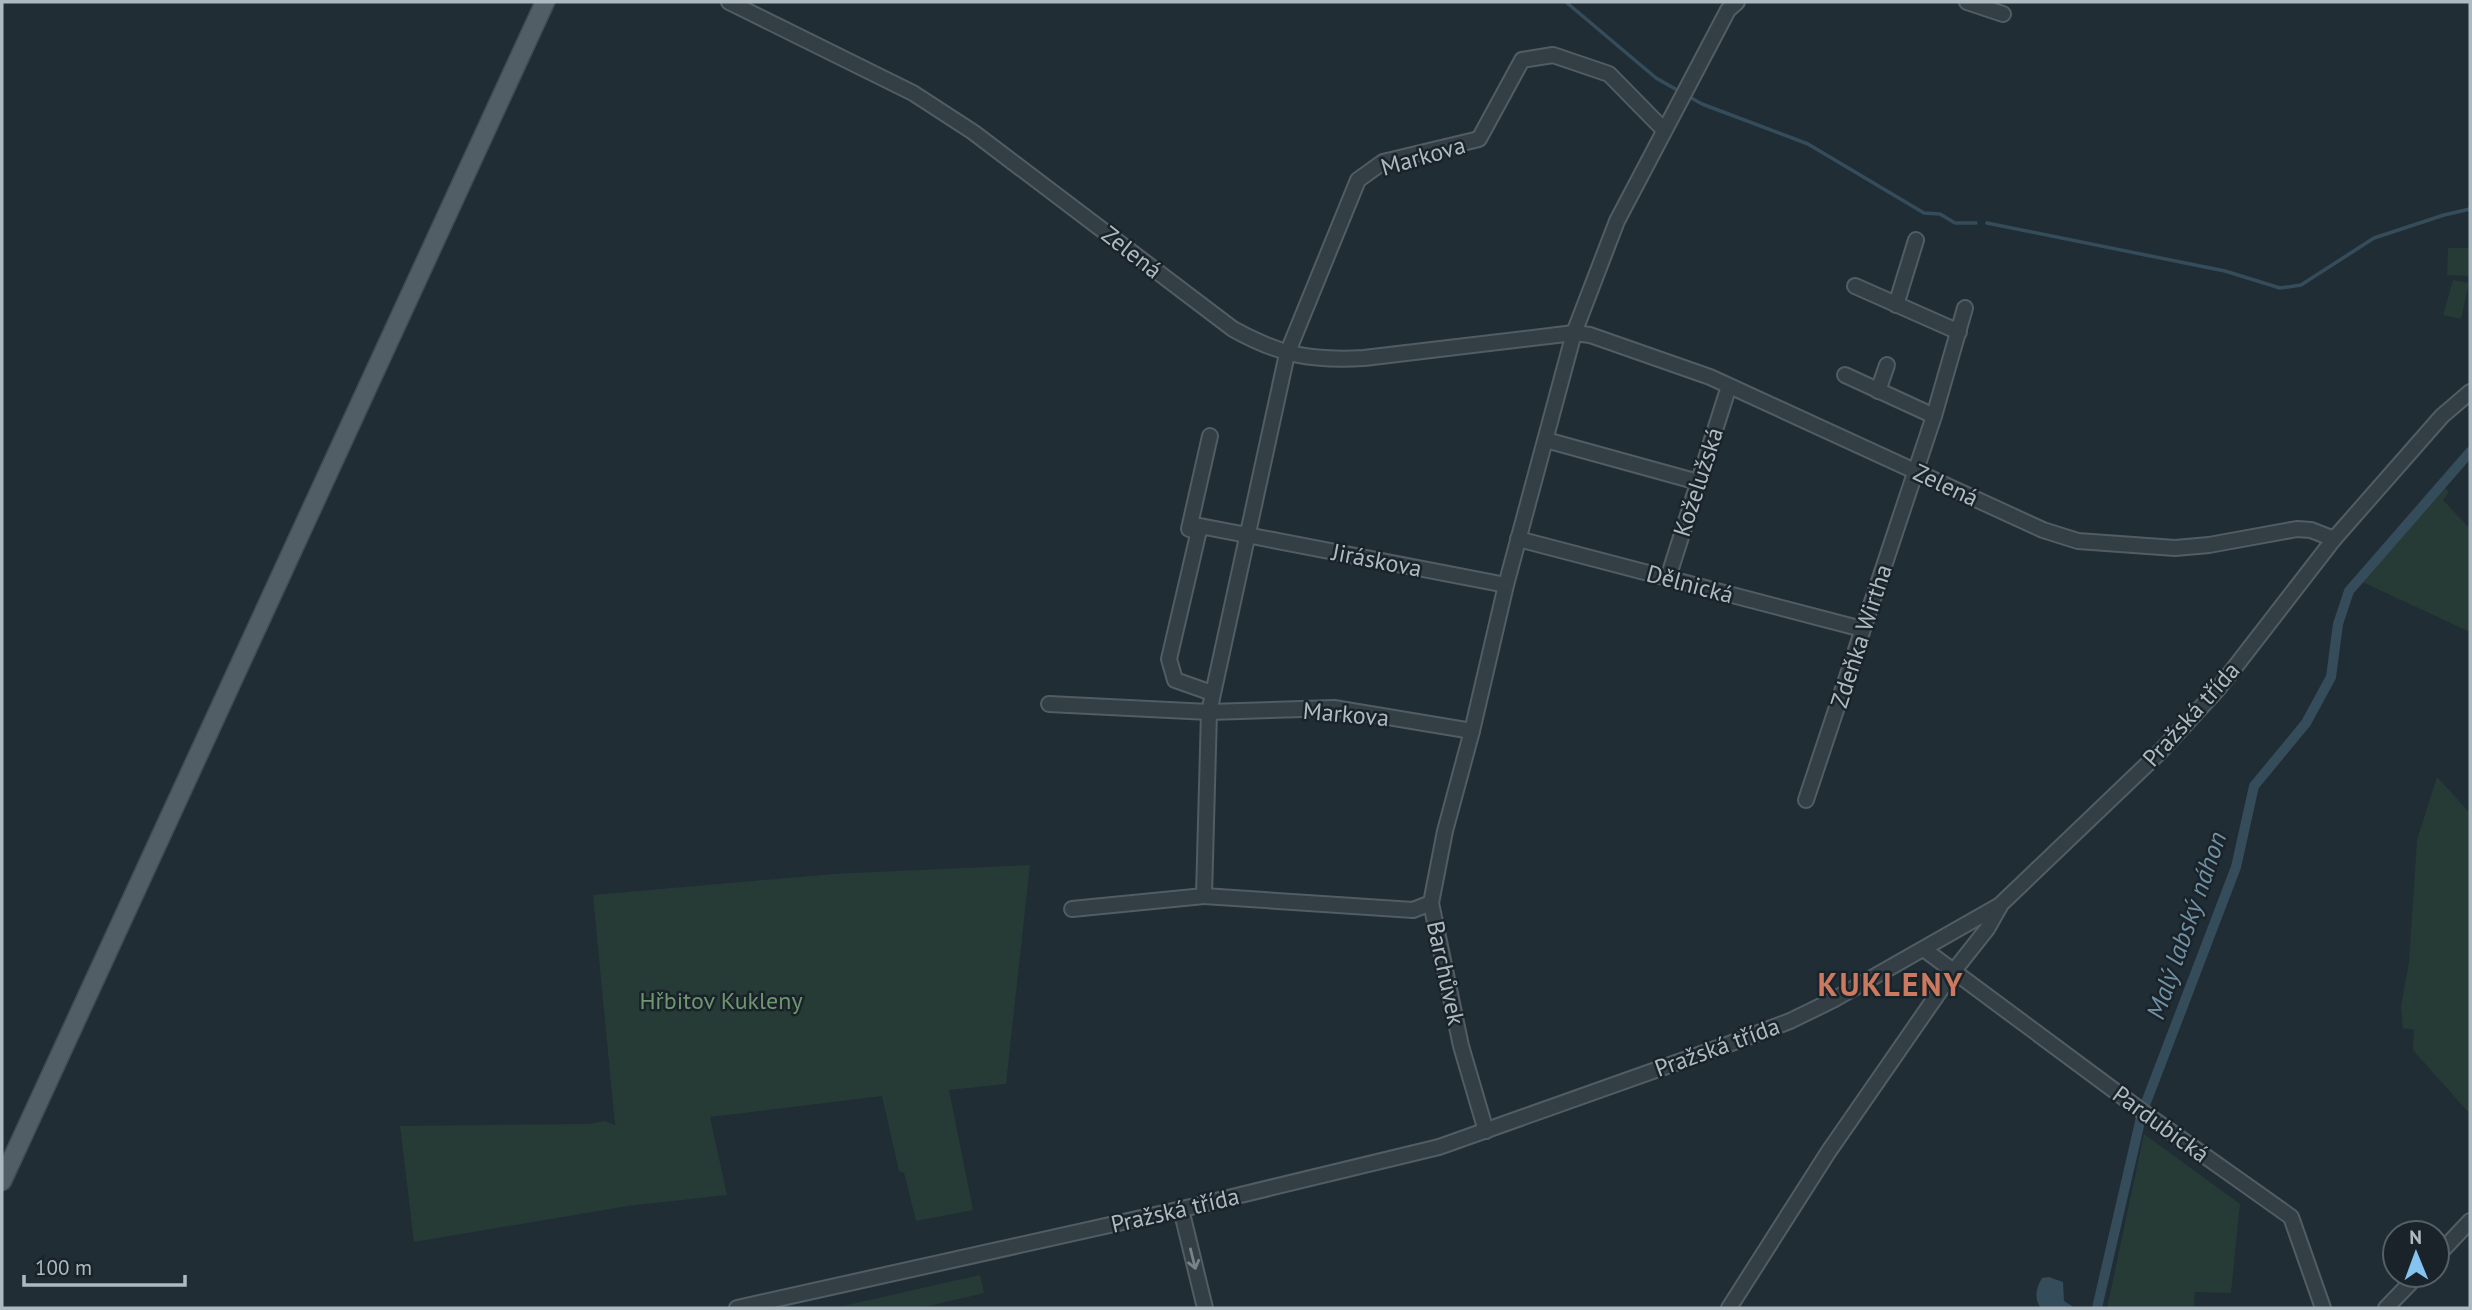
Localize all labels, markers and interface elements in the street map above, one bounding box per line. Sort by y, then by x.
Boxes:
street label: Markova [1377,129,1469,183]
street label: Zelená [1096,219,1168,285]
street label: Koželužská [1666,424,1730,540]
street label: Zelená [1909,457,1983,513]
street label: Jiráskova [1328,536,1425,584]
street label: Dělnická [1643,558,1737,610]
street label: Zdeňka Wirtha [1823,560,1899,712]
street label: Pražská třída [2136,655,2246,773]
street label: Markova [1302,695,1390,733]
water label: Malý labský náhon [2138,827,2234,1023]
street label: Barchůvek [1420,918,1472,1029]
district label: KUKLENY [1818,963,1964,1005]
park label: Hřbitov Kukleny [639,985,803,1016]
street label: Pražská třída [1650,1010,1784,1084]
street label: Pardubická [2107,1079,2215,1169]
street label: Pražská třída [1108,1180,1242,1240]
north arrow [2381,1219,2451,1289]
text: N [2409,1225,2422,1249]
scale bar [24,1244,186,1288]
one-way arrow [1187,1247,1200,1270]
text: 100 m [35,1254,92,1281]

